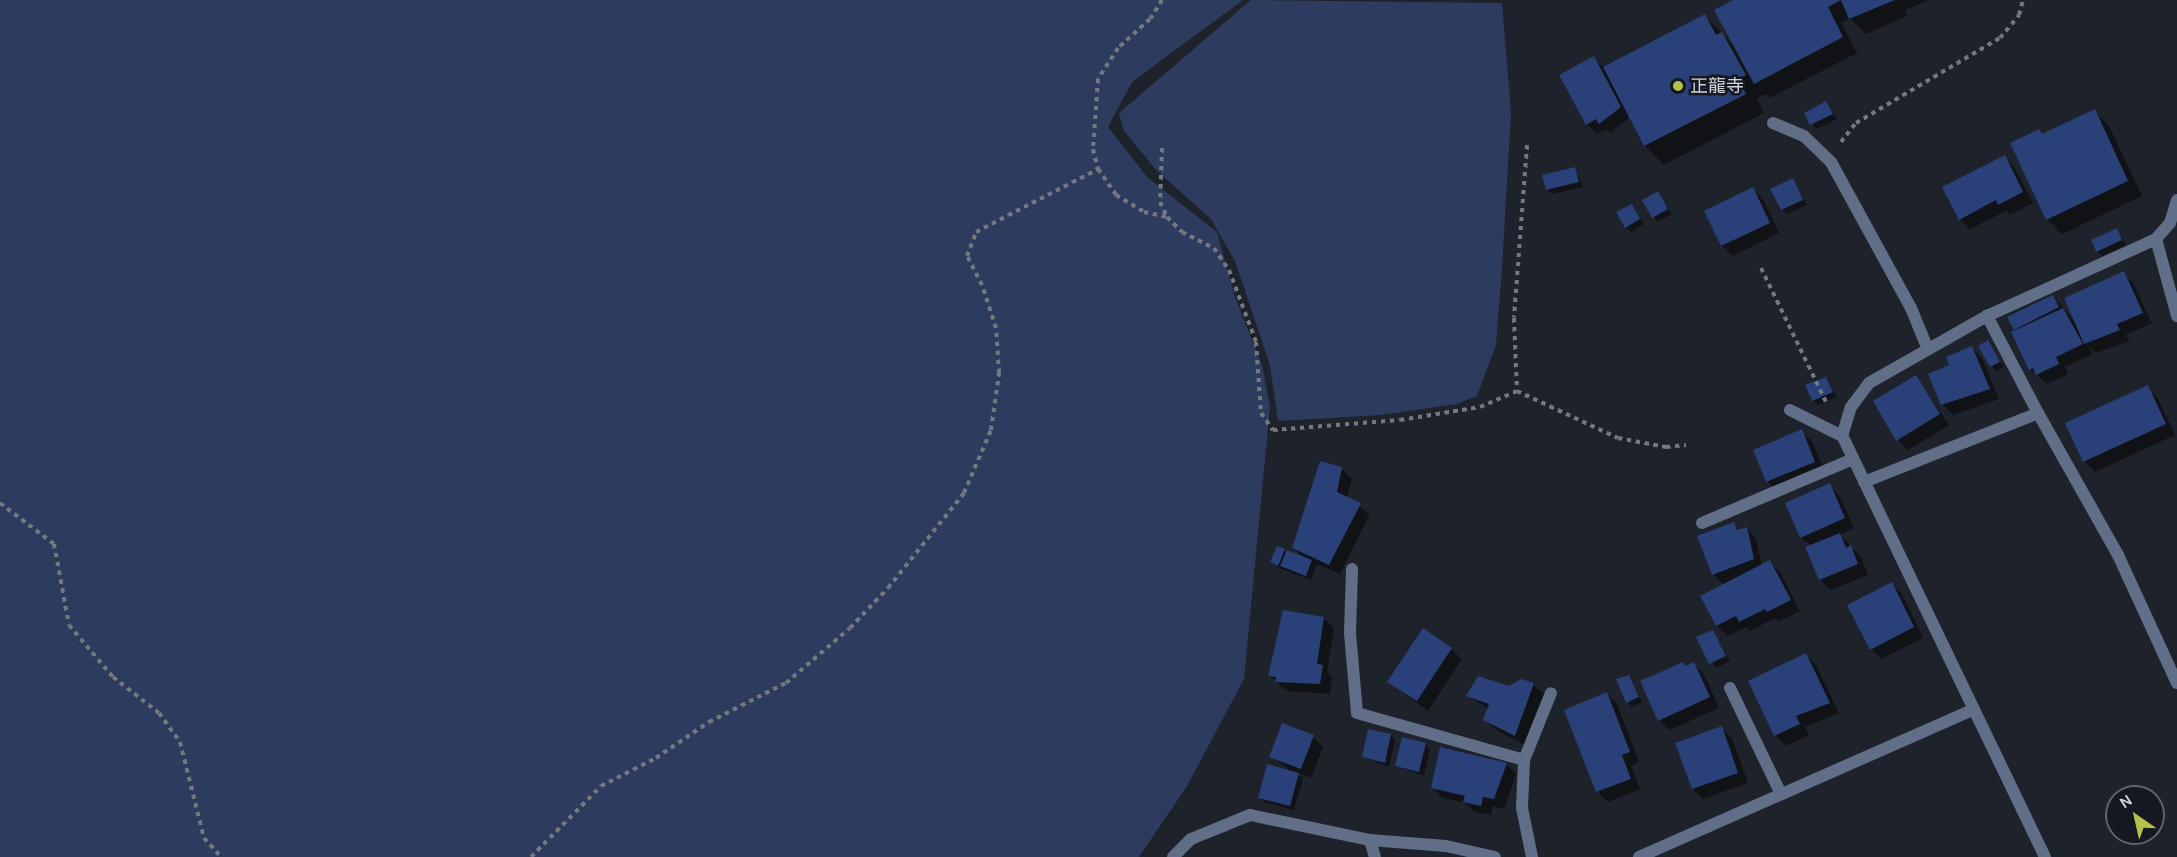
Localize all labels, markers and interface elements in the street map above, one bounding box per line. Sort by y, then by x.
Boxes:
place label: 正龍寺 [1690,75,1744,97]
marker: 正龍寺 [1671,79,1685,93]
north arrow [2105,785,2165,845]
text: N [2116,790,2136,812]

